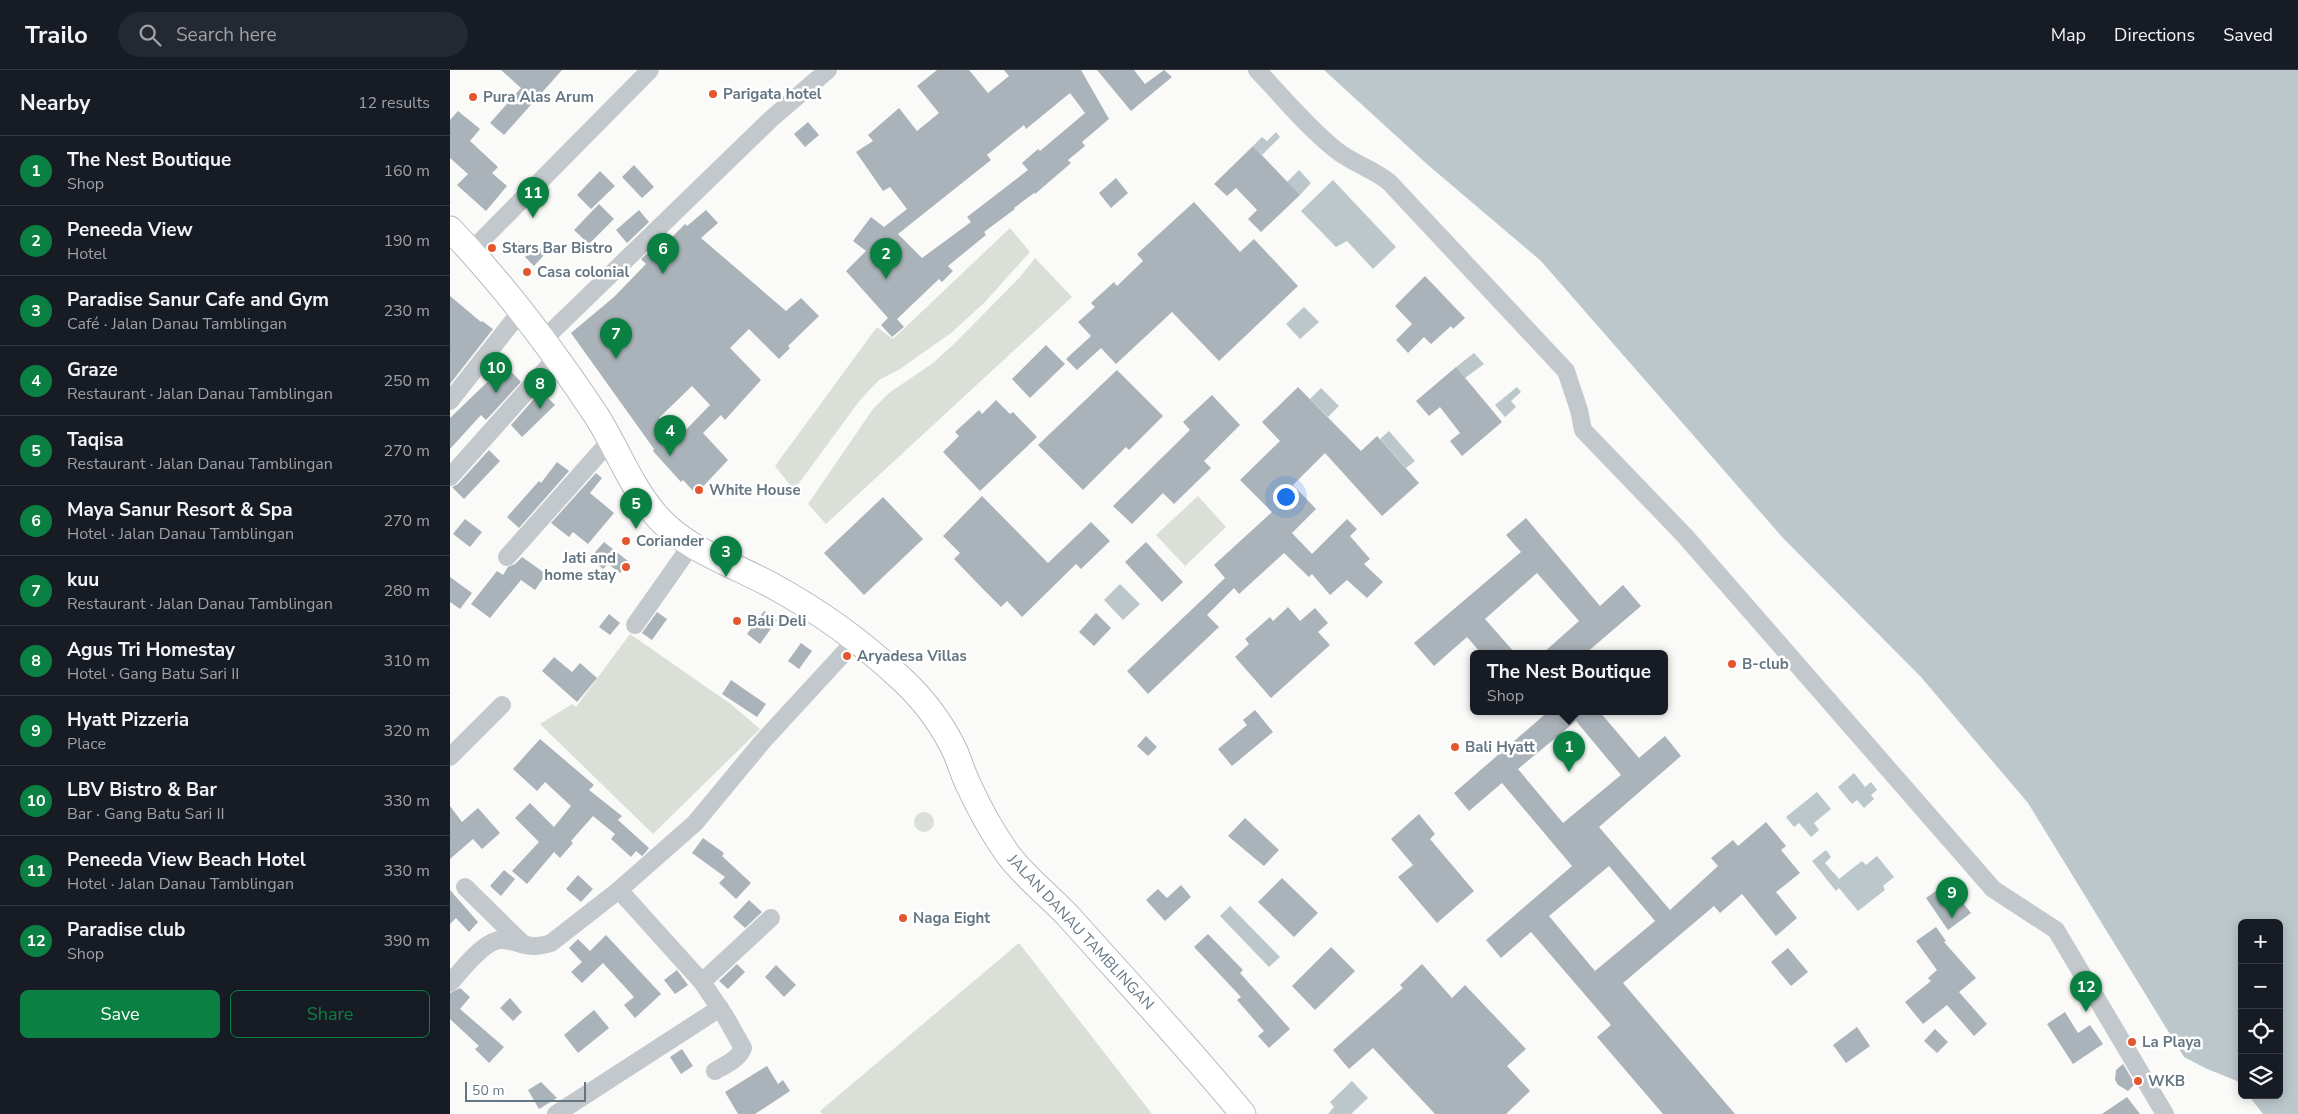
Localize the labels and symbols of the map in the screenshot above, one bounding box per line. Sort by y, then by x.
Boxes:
place label: Parigata hotel [723,84,822,104]
place label: Pura Alas Arum [483,87,594,107]
marker: Parigata hotel [707,88,719,100]
marker: Pura Alas Arum [467,91,479,103]
pin: 11 [517,177,549,218]
pin: 6 [647,233,679,274]
place label: Stars Bar Bistro [502,238,613,258]
pin: 2 [870,238,902,279]
marker: Stars Bar Bistro [486,242,498,254]
place label: Casa colonial [537,262,629,282]
marker: Casa colonial [521,266,533,278]
pin: 7 [600,318,632,359]
pin: 10 [480,352,512,393]
pin: 8 [524,368,556,409]
pin: 4 [654,415,686,456]
place label: White House [709,480,801,500]
marker: White House [693,484,705,496]
your location [1273,484,1299,510]
pin: 5 [620,488,652,529]
place label: Coriander [636,531,704,551]
marker: Coriander [620,535,632,547]
pin: 3 [710,536,742,577]
place label: Jati and home stay [544,548,616,585]
marker: Jati and home stay [620,561,632,573]
place label: Bali Deli [747,611,806,631]
marker: Bali Deli [731,615,743,627]
place label: Aryadesa Villas [857,646,967,666]
marker: Aryadesa Villas [841,650,853,662]
place label: B-club [1742,654,1789,674]
marker: B-club [1726,658,1738,670]
pin: 1 [1553,731,1585,772]
place label: Bali Hyatt [1465,737,1535,757]
marker: Bali Hyatt [1449,741,1461,753]
street label: JALAN DANAU TAMBLINGAN [1003,849,1159,1014]
pin: 9 [1936,877,1968,918]
place label: Naga Eight [913,908,990,928]
marker: Naga Eight [897,912,909,924]
pin: 12 [2070,971,2102,1012]
place label: La Playa [2142,1032,2201,1052]
marker: La Playa [2126,1036,2138,1048]
place label: WKB [2148,1071,2185,1091]
marker: WKB [2132,1075,2144,1087]
scale bar [465,1079,586,1102]

